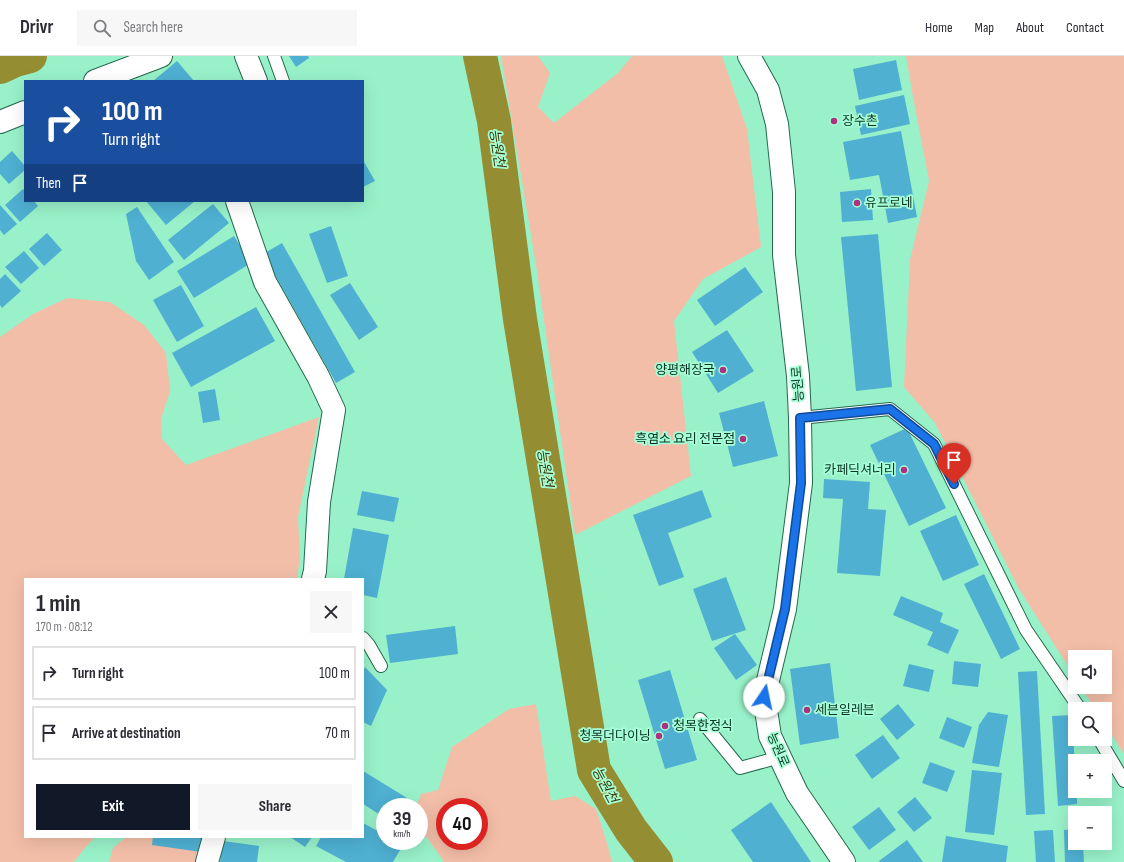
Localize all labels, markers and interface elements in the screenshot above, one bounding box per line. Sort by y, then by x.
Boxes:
search box [77,10,357,46]
text: Drivr [20,16,53,39]
icon: search [91,17,113,39]
text: Search here [123,18,183,37]
text: Home [925,19,953,36]
text: Map [975,19,994,36]
text: About [1016,19,1044,36]
text: Contact [1066,19,1104,36]
text: 100 m [102,95,163,128]
icon: right [36,96,88,148]
place label: 장수촌 [842,113,878,129]
marker: 장수촌 [829,116,839,126]
water label: 능원천 [486,128,508,169]
text: Turn right [102,129,160,150]
icon: arrive [69,172,91,194]
text: Then [36,174,61,193]
place label: 유프로네 [865,195,913,211]
marker: 유프로네 [852,198,862,208]
place label: 양평해장국 [655,362,715,378]
marker: 양평해장국 [718,365,728,375]
street label: 능원로 [789,366,807,402]
place label: 흑염소 요리 전문점 [635,431,735,447]
marker: 흑염소 요리 전문점 [738,434,748,444]
pin [937,443,971,484]
water label: 능원천 [534,448,557,490]
icon: arrive [943,449,965,471]
place label: 카페딕셔너리 [824,462,896,478]
marker: 카페딕셔너리 [899,465,909,475]
text: 1 min [36,589,81,618]
button: close [310,591,352,633]
text: 170 m · 08:12 [36,619,93,635]
map controls [1068,650,1112,850]
button: sound [1068,650,1112,694]
icon: right [38,662,60,684]
text: Turn right [72,664,124,683]
text: 100 m [319,664,350,683]
position arrow [743,676,785,718]
place label: 세븐일레븐 [815,702,875,718]
button: search [1068,702,1112,746]
marker: 세븐일레븐 [802,705,812,715]
place label: 청목한정식 [673,718,733,734]
marker: 청목한정식 [660,721,670,731]
icon: arrive [38,722,60,744]
text: Arrive at destination [72,724,181,743]
text: 70 m [325,724,350,743]
place label: 청목더다이닝 [579,728,651,744]
street label: 능원로 [764,730,792,770]
marker: 청목더다이닝 [654,731,664,741]
button: + [1068,754,1112,798]
water label: 능원천 [588,764,622,807]
button: Exit [36,784,190,830]
button: Share [198,784,352,830]
speed limit sign: 40 [436,798,488,850]
button: − [1068,806,1112,850]
text: 39 [393,807,411,831]
text: km/h [393,828,411,840]

